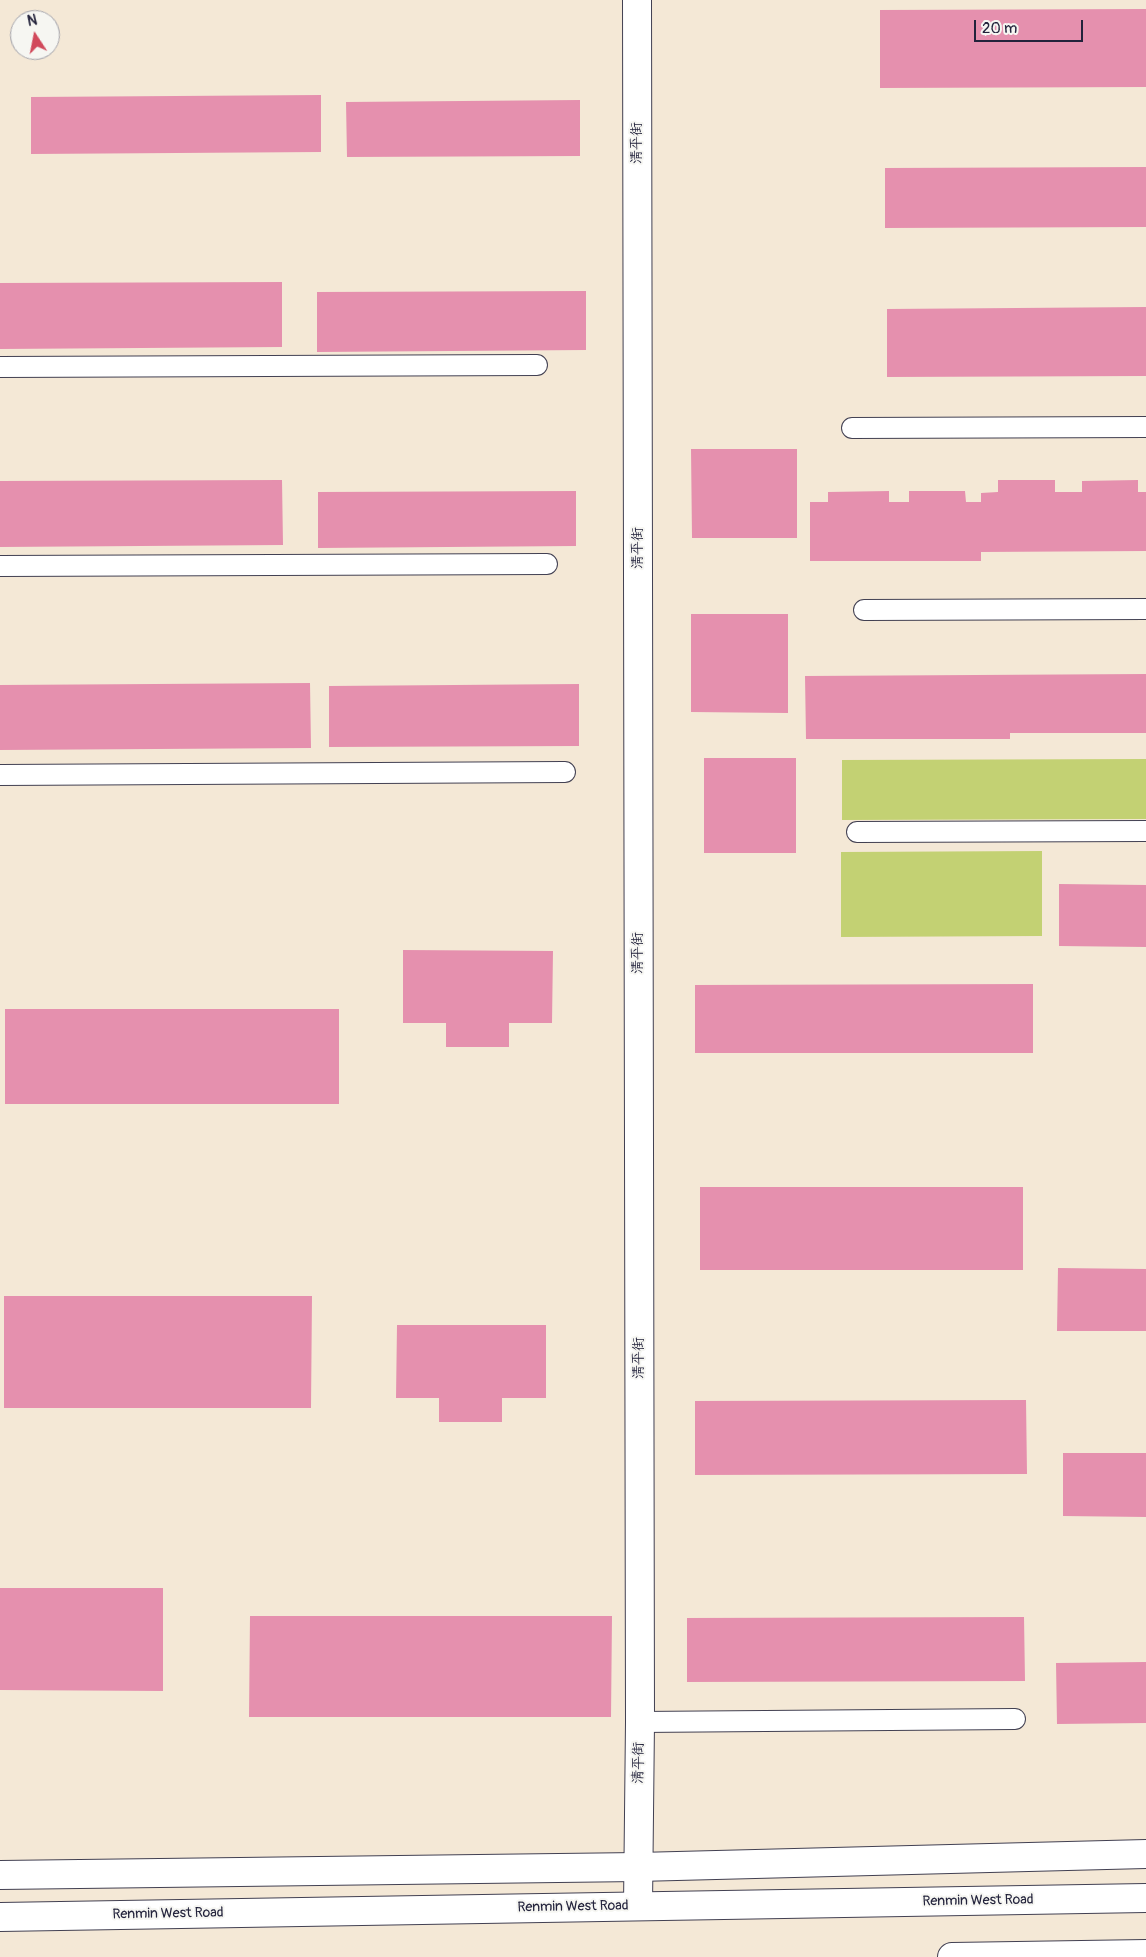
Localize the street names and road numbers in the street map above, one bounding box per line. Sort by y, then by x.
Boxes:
street label: 清平街 [629,122,645,164]
street label: 清平街 [630,527,646,569]
street label: 清平街 [630,932,646,974]
street label: 清平街 [631,1337,647,1379]
street label: 清平街 [630,1742,648,1784]
street label: Renmin West Road [922,1892,1034,1910]
street label: Renmin West Road [517,1898,629,1916]
street label: Renmin West Road [112,1905,224,1923]

